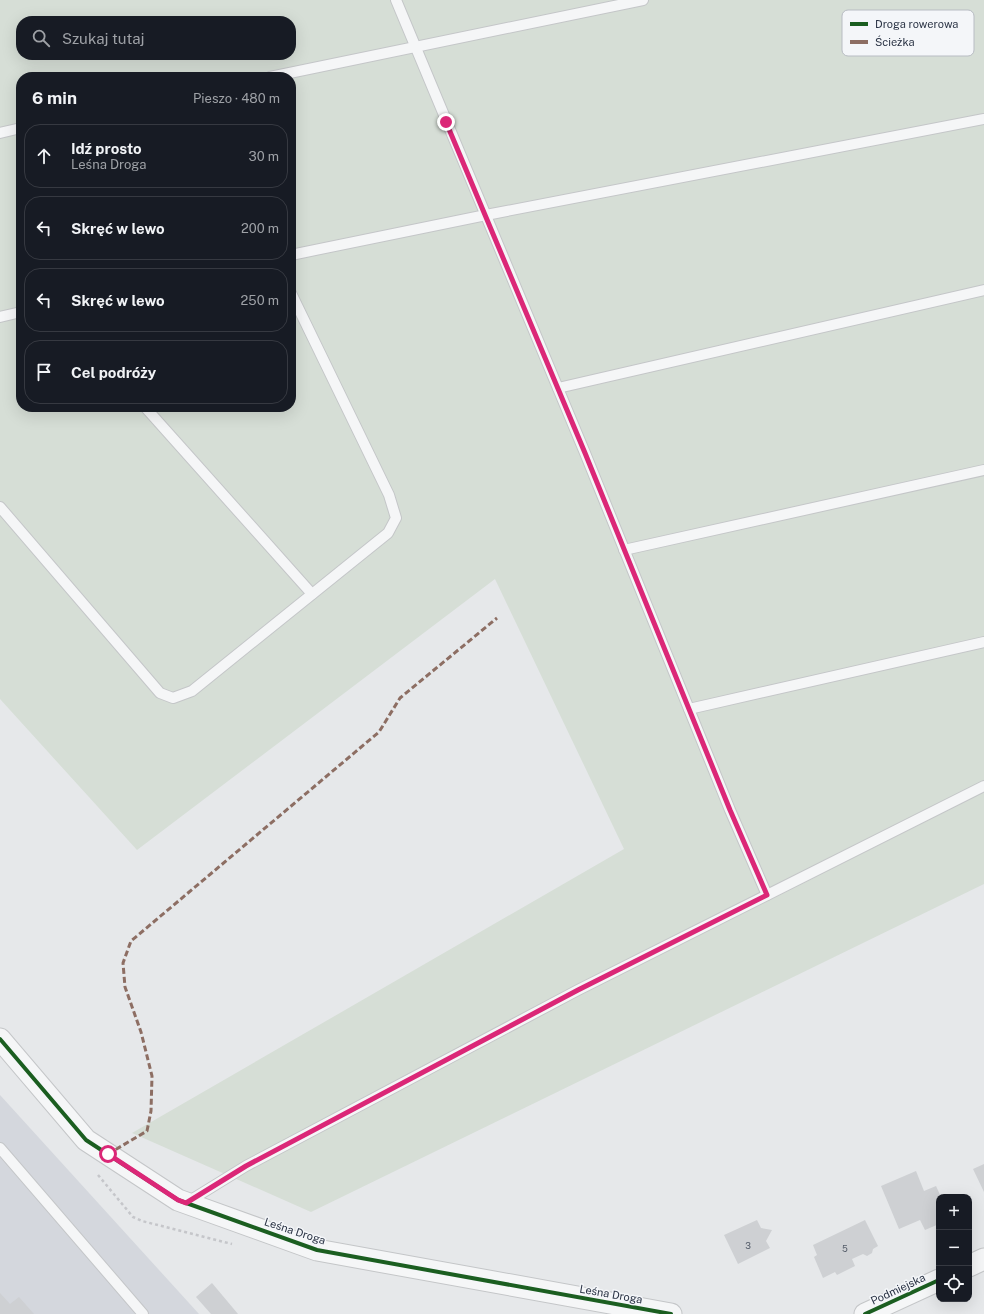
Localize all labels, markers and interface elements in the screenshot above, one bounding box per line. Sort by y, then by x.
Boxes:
legend [842,10,974,56]
search box [16,16,296,60]
text: Droga rowerowa [875,18,958,30]
icon: search [30,27,52,49]
text: Szukaj tutaj [62,30,145,47]
text: Ścieżka [875,35,915,48]
text: 6 min [32,88,77,108]
text: Pieszo · 480 m [193,91,280,106]
route end [437,113,455,131]
text: Idź prosto [71,140,142,157]
icon: ahead [33,145,55,167]
text: 30 m [249,149,279,164]
text: Leśna Droga [71,157,146,172]
icon: left [33,217,55,239]
text: Skręć w lewo [71,220,165,237]
text: 200 m [241,221,279,236]
icon: left [33,289,55,311]
text: Skręć w lewo [71,292,165,309]
text: 250 m [241,293,279,308]
icon: arrive [33,361,55,383]
text: Cel podróży [71,364,156,381]
route start [99,1145,117,1163]
map controls [936,1194,972,1302]
button: + [936,1194,972,1230]
street label: Leśna Droga [263,1215,327,1247]
button: − [936,1230,972,1266]
house number: 3 [745,1240,751,1251]
house number: 5 [842,1243,848,1254]
button: locate [936,1266,972,1302]
street label: Podmiejska [869,1271,927,1307]
street label: Leśna Droga [579,1283,643,1305]

